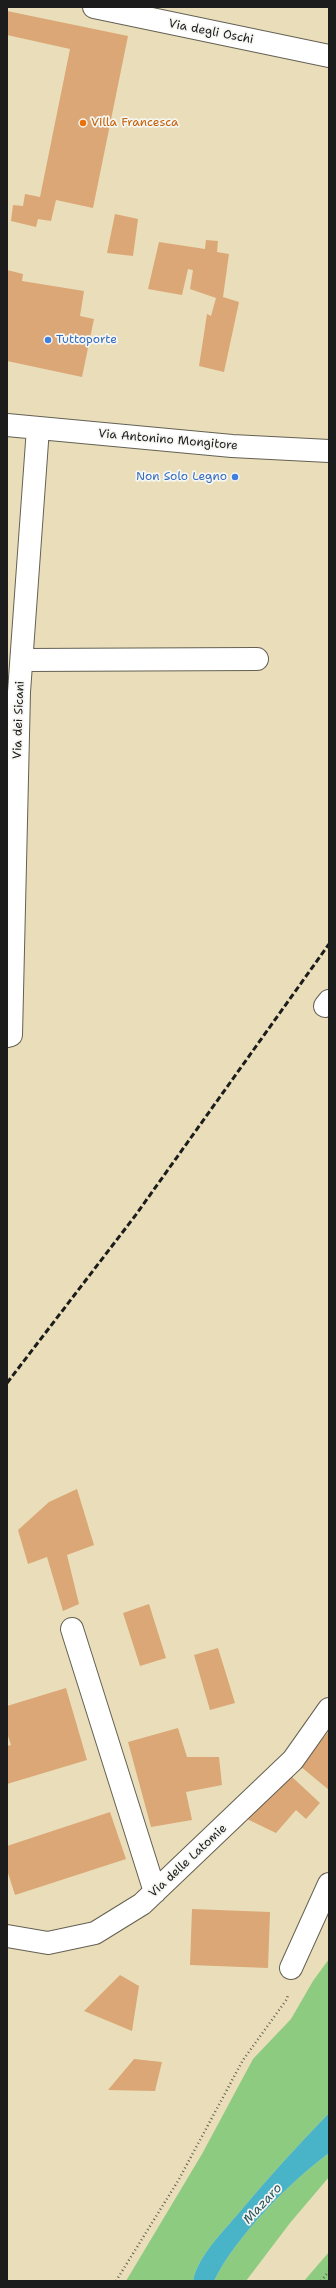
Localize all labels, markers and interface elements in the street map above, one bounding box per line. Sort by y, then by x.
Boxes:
street label: Via degli Oschi [167,17,255,47]
place label: Villa Francesca [91,116,178,130]
marker: Villa Francesca [78,118,88,128]
place label: Tuttoporte [56,333,117,347]
marker: Tuttoporte [43,335,53,345]
street label: Via Antonino Mongitore [98,427,238,453]
place label: Non Solo Legno [136,470,227,484]
marker: Non Solo Legno [230,472,240,482]
street label: Via dei Sicani [10,681,28,759]
street label: Via delle Latomie [146,1821,230,1901]
water label: Mazaro [240,2181,286,2227]

